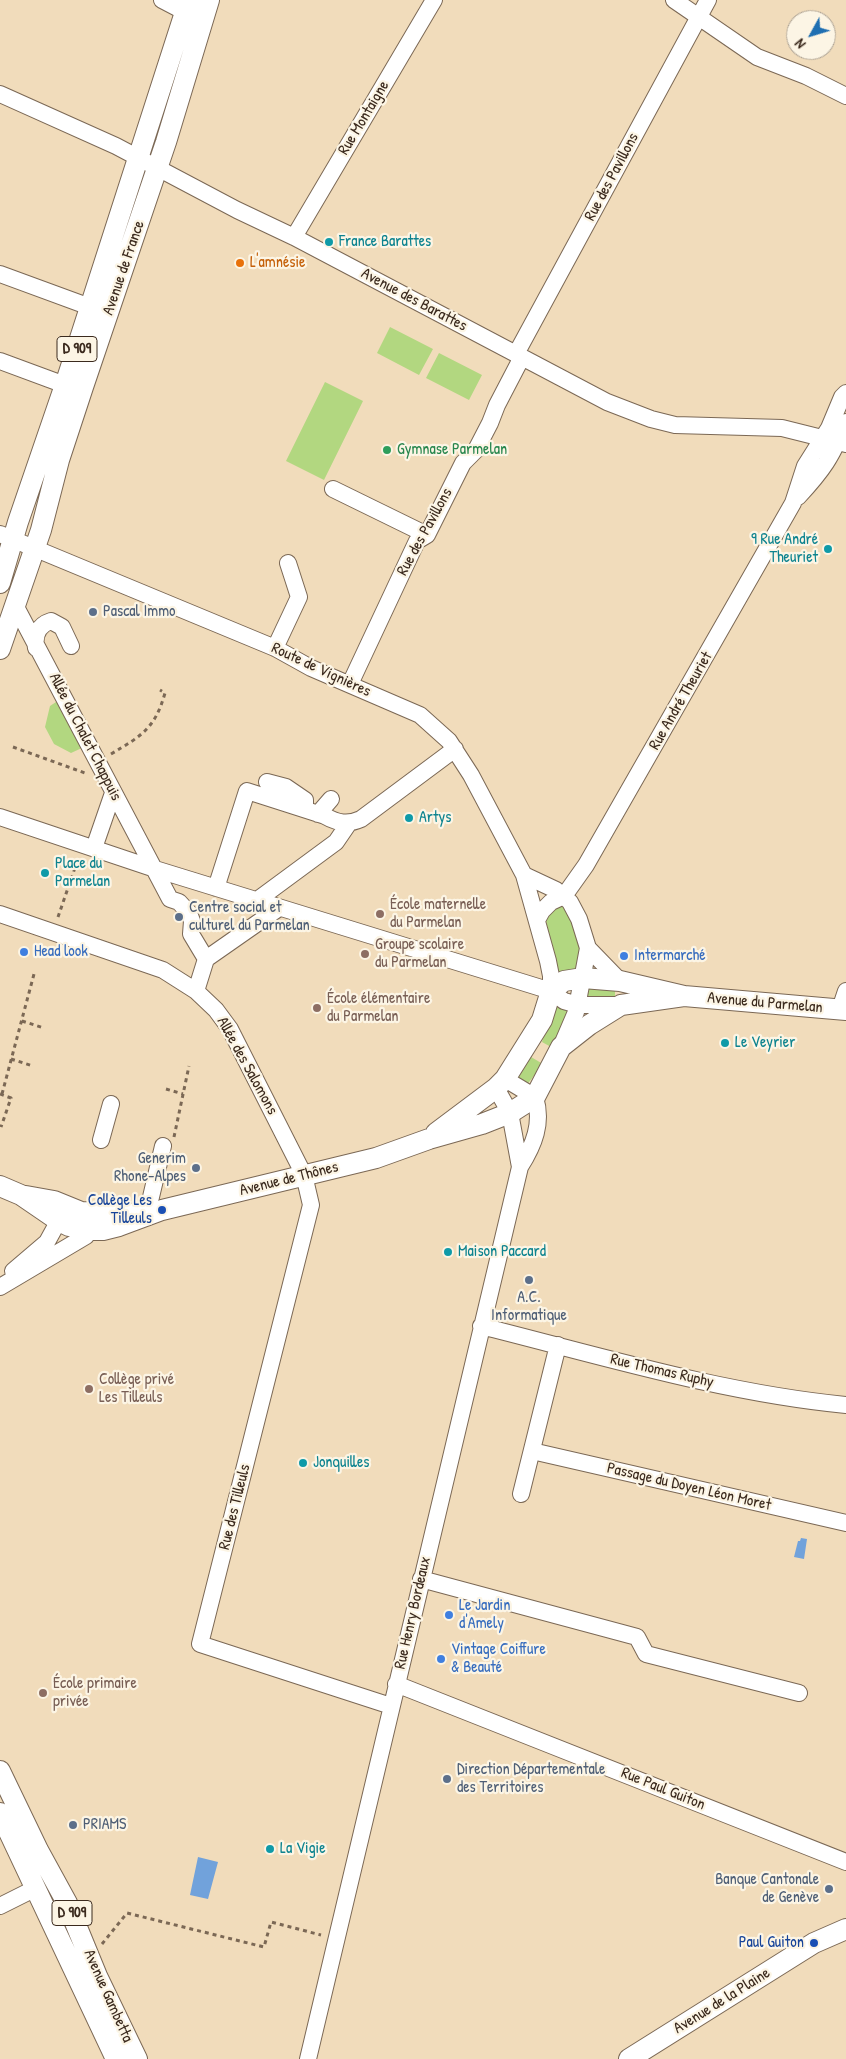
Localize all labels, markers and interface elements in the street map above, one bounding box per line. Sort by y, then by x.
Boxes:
north arrow [786,10,836,60]
text: N [790,35,809,53]
street label: Rue Montaigne [334,77,394,159]
street label: Rue des Pavillons [581,130,643,224]
street label: Avenue de France [99,218,149,318]
place label: France Barattes [339,232,431,252]
marker: France Barattes [323,236,335,248]
place label: L'amnésie [250,253,305,273]
marker: L'amnésie [234,257,246,269]
street label: Avenue des Barattes [358,264,470,336]
road number: D 909 [57,336,97,362]
place label: Gymnase Parmelan [397,440,507,460]
marker: Gymnase Parmelan [381,444,393,456]
street label: Rue des Pavillons [393,485,457,579]
place label: 9 Rue André Theuriet [751,530,818,568]
marker: 9 Rue André Theuriet [822,543,834,555]
place label: Pascal Immo [103,602,176,622]
marker: Pascal Immo [87,606,99,618]
street label: Route de Vignières [268,639,374,701]
street label: Rue André Theuriet [645,649,717,753]
street label: Allée du Chalet Chappuis [45,670,125,804]
place label: Artys [419,808,451,828]
marker: Artys [403,812,415,824]
place label: Place du Parmelan [55,854,110,892]
marker: Place du Parmelan [39,867,51,879]
place label: École maternelle du Parmelan [390,895,486,933]
place label: Centre social et culturel du Parmelan [189,898,310,936]
marker: École maternelle du Parmelan [374,908,386,920]
marker: Centre social et culturel du Parmelan [173,911,185,923]
place label: Groupe scolaire du Parmelan [375,935,464,973]
place label: Head look [34,942,88,962]
marker: Head look [18,946,30,958]
place label: Intermarché [634,946,706,966]
marker: Groupe scolaire du Parmelan [359,948,371,960]
marker: Intermarché [618,950,630,962]
street label: Avenue du Parmelan [707,988,823,1018]
place label: École élémentaire du Parmelan [327,989,430,1027]
marker: École élémentaire du Parmelan [311,1002,323,1014]
street label: Allée des Salomons [212,1014,282,1118]
place label: Le Veyrier [735,1033,795,1053]
marker: Le Veyrier [719,1037,731,1049]
place label: Generim Rhone-Alpes [114,1149,186,1187]
street label: Avenue de Thônes [238,1157,340,1201]
marker: Generim Rhone-Alpes [190,1162,202,1174]
place label: Collège Les Tilleuls [88,1191,152,1229]
marker: Collège Les Tilleuls [156,1204,168,1216]
place label: Maison Paccard [458,1242,546,1262]
marker: Maison Paccard [442,1246,454,1258]
marker: A.C. Informatique [523,1274,535,1286]
place label: A.C. Informatique [491,1288,567,1326]
street label: Rue Thomas Ruphy [609,1350,715,1392]
place label: Collège privé Les Tilleuls [99,1370,174,1408]
marker: Collège privé Les Tilleuls [83,1383,95,1395]
place label: Jonquilles [313,1453,369,1473]
marker: Jonquilles [297,1457,309,1469]
street label: Passage du Doyen Léon Moret [605,1459,773,1515]
street label: Rue des Tilleuls [215,1462,255,1552]
street label: Rue Henry Bordeaux [391,1555,435,1671]
place label: Le Jardin d'Amely [459,1596,510,1634]
marker: Le Jardin d'Amely [443,1609,455,1621]
place label: Vintage Coiffure & Beauté [451,1640,546,1678]
marker: Vintage Coiffure & Beauté [435,1653,447,1665]
place label: École primaire privée [53,1674,137,1712]
marker: École primaire privée [37,1687,49,1699]
place label: Direction Départementale des Territoires [457,1760,605,1798]
street label: Rue Paul Guiton [618,1763,708,1815]
marker: Direction Départementale des Territoires [441,1773,453,1785]
place label: PRIAMS [83,1815,126,1835]
marker: PRIAMS [67,1819,79,1831]
place label: La Vigie [280,1839,326,1859]
marker: La Vigie [264,1843,276,1855]
place label: Banque Cantonale de Genève [715,1870,819,1908]
marker: Banque Cantonale de Genève [823,1883,835,1895]
road number: D 909 [52,1900,92,1926]
place label: Paul Guiton [739,1933,804,1953]
marker: Paul Guiton [808,1937,820,1949]
street label: Avenue Gambetta [79,1947,137,2045]
street label: Avenue de la Plaine [670,1964,774,2038]

